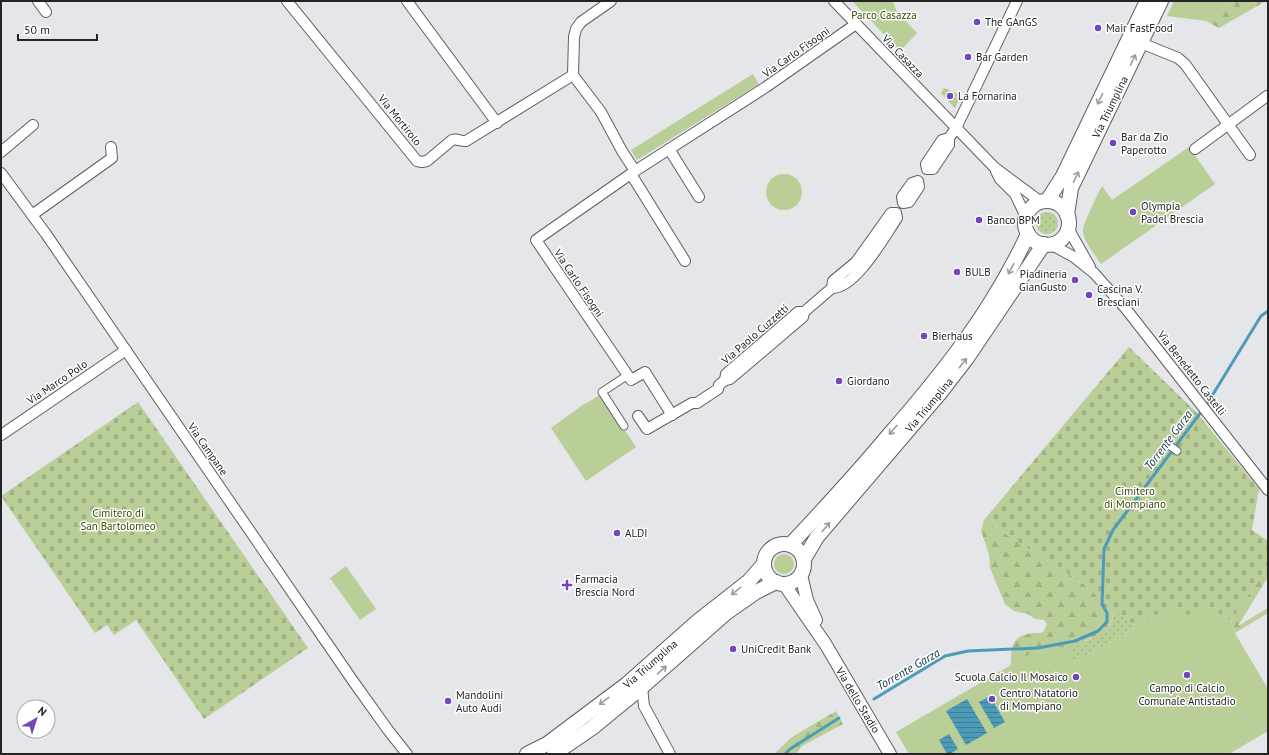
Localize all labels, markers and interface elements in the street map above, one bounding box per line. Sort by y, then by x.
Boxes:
park label: Parco Casazza [851,8,917,22]
place label: The GAnGS [985,15,1038,29]
scale bar [18,16,97,42]
marker: The GAnGS [972,17,982,27]
place label: Mair FastFood [1106,21,1173,35]
text: 50 m [24,22,50,37]
marker: Mair FastFood [1093,23,1103,33]
street label: Via Carlo Fisogni [759,24,832,81]
street label: Via Casazza [878,31,927,80]
place label: Bar Garden [976,50,1028,64]
marker: Bar Garden [963,52,973,62]
one-way arrow [1130,55,1137,67]
street label: Via Triumplina [1089,74,1131,141]
place label: La Fornarina [958,89,1017,103]
street label: Via Mortirolo [375,91,425,148]
marker: La Fornarina [945,91,955,101]
one-way arrow [1096,93,1103,105]
place label: Bar da Zio Paperotto [1121,130,1169,157]
marker: Bar da Zio Paperotto [1108,138,1118,148]
one-way arrow [1073,172,1080,184]
place label: Olympia Padel Brescia [1141,199,1204,226]
marker: Olympia Padel Brescia [1128,207,1138,217]
place label: Banco BPM [987,213,1040,227]
marker: Banco BPM [974,215,984,225]
street label: Via Carlo Fisogni [551,246,607,320]
one-way arrow [1007,263,1014,275]
place label: BULB [965,265,991,279]
marker: BULB [952,267,962,277]
place label: Piadineria GianGusto [1019,267,1067,294]
marker: Piadineria GianGusto [1070,275,1080,285]
place label: Cascina V. Bresciani [1097,282,1143,309]
marker: Cascina V. Bresciani [1084,290,1094,300]
street label: Via Paolo Cuzzetti [718,301,791,368]
street label: Via Benedetto Castelli [1154,327,1229,418]
place label: Bierhaus [932,329,973,343]
marker: Bierhaus [919,331,929,341]
street label: Via Marco Polo [23,357,90,408]
one-way arrow [959,357,968,368]
place label: Giordano [847,374,890,388]
street label: Via Triumplina [901,375,956,436]
marker: Giordano [834,376,844,386]
water label: Torrente Garza [1141,407,1195,473]
street label: Via Campane [184,419,231,478]
one-way arrow [889,425,898,435]
park label: Cimitero di Mompiano [1104,484,1166,511]
park label: Cimitero di San Bartolomeo [80,506,156,533]
one-way arrow [821,522,830,532]
place label: ALDI [625,526,648,540]
marker: ALDI [612,528,622,538]
place label: Farmacia Brescia Nord [575,572,635,599]
marker: Farmacia Brescia Nord [562,580,572,590]
one-way arrow [730,586,741,595]
street label: Via Triumplina [619,637,680,692]
place label: UniCredit Bank [741,642,812,656]
marker: UniCredit Bank [728,644,738,654]
water label: Torrente Garza [874,645,943,693]
street label: Via dello Stadio [832,664,883,735]
one-way arrow [657,665,667,675]
place label: Scuola Calcio Il Mosaico [955,670,1068,684]
marker: Campo di Calcio Comunale Antistadio [1182,670,1192,680]
marker: Scuola Calcio Il Mosaico [1071,672,1081,682]
place label: Campo di Calcio Comunale Antistadio [1138,681,1236,708]
place label: Centro Natatorio di Mompiano [1000,686,1078,713]
place label: Mandolini Auto Audi [456,688,503,715]
marker: Centro Natatorio di Mompiano [987,694,997,704]
marker: Mandolini Auto Audi [443,696,453,706]
one-way arrow [599,697,610,706]
north arrow [16,699,56,739]
text: N [35,704,50,719]

